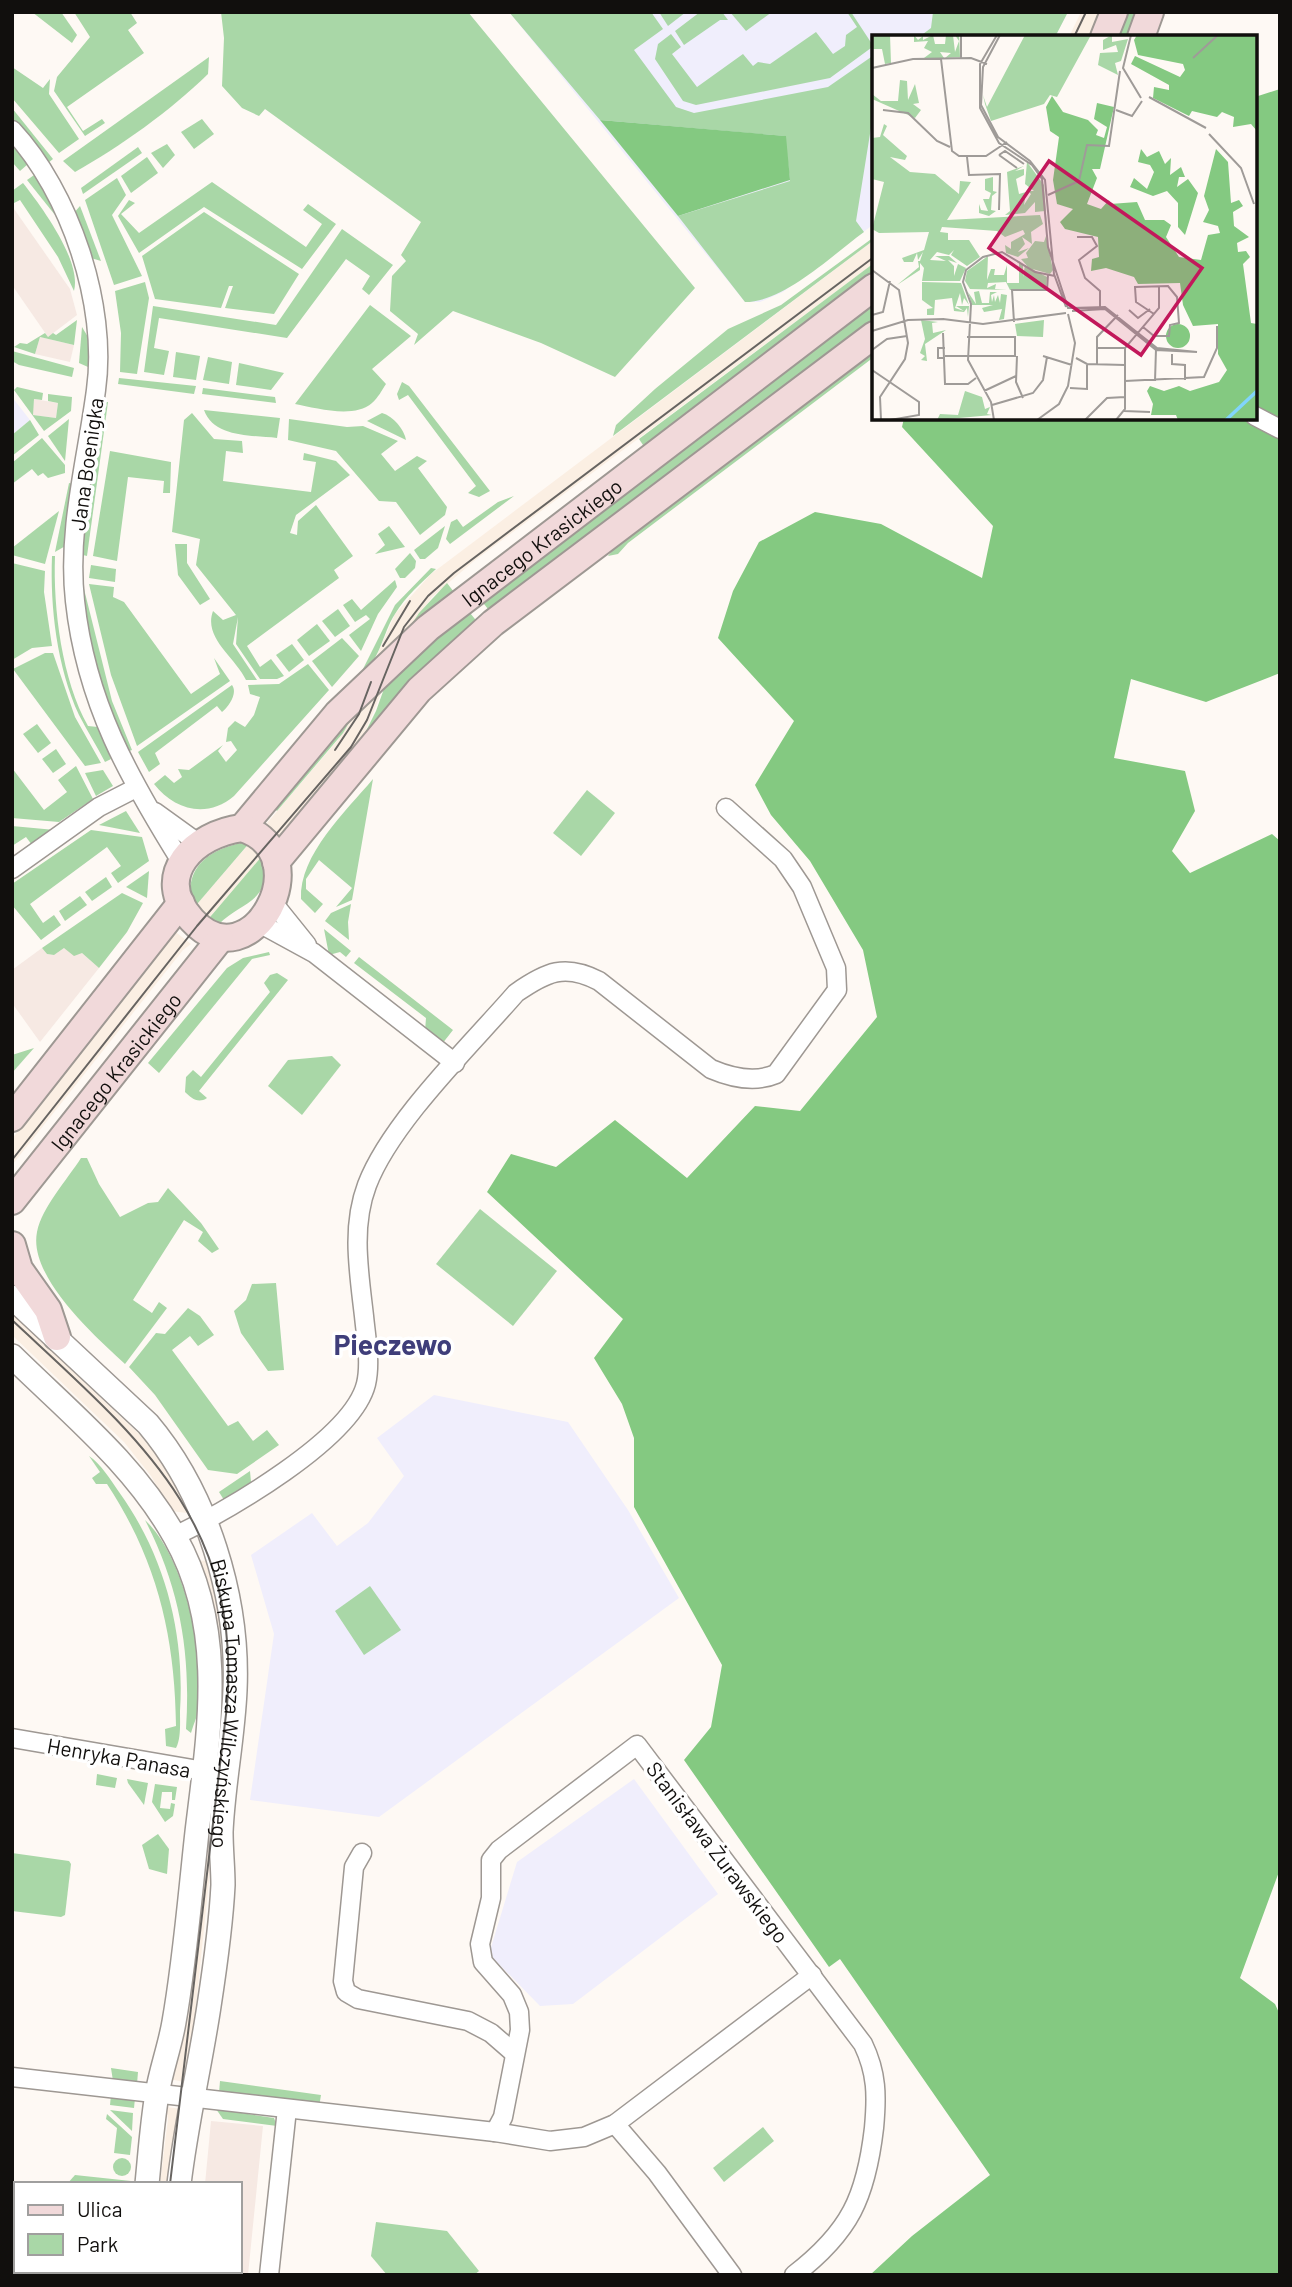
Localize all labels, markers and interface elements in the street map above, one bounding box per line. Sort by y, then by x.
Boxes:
inset map [872,35,1257,420]
street label: Jana Boenigka [64,396,108,532]
street label: Ignacego Krasickiego [456,472,626,611]
street label: Ignacego Krasickiego [45,987,186,1155]
district label: Pieczewo [334,1327,452,1361]
street label: Biskupa Tomasza Wilczyńskiego [206,1556,248,1848]
street label: Henryka Panasa [45,1732,193,1782]
street label: Stanisława Żurawskiego [642,1756,794,1948]
legend [14,2182,242,2273]
text: Ulica [77,2196,122,2221]
text: Park [77,2231,118,2256]

